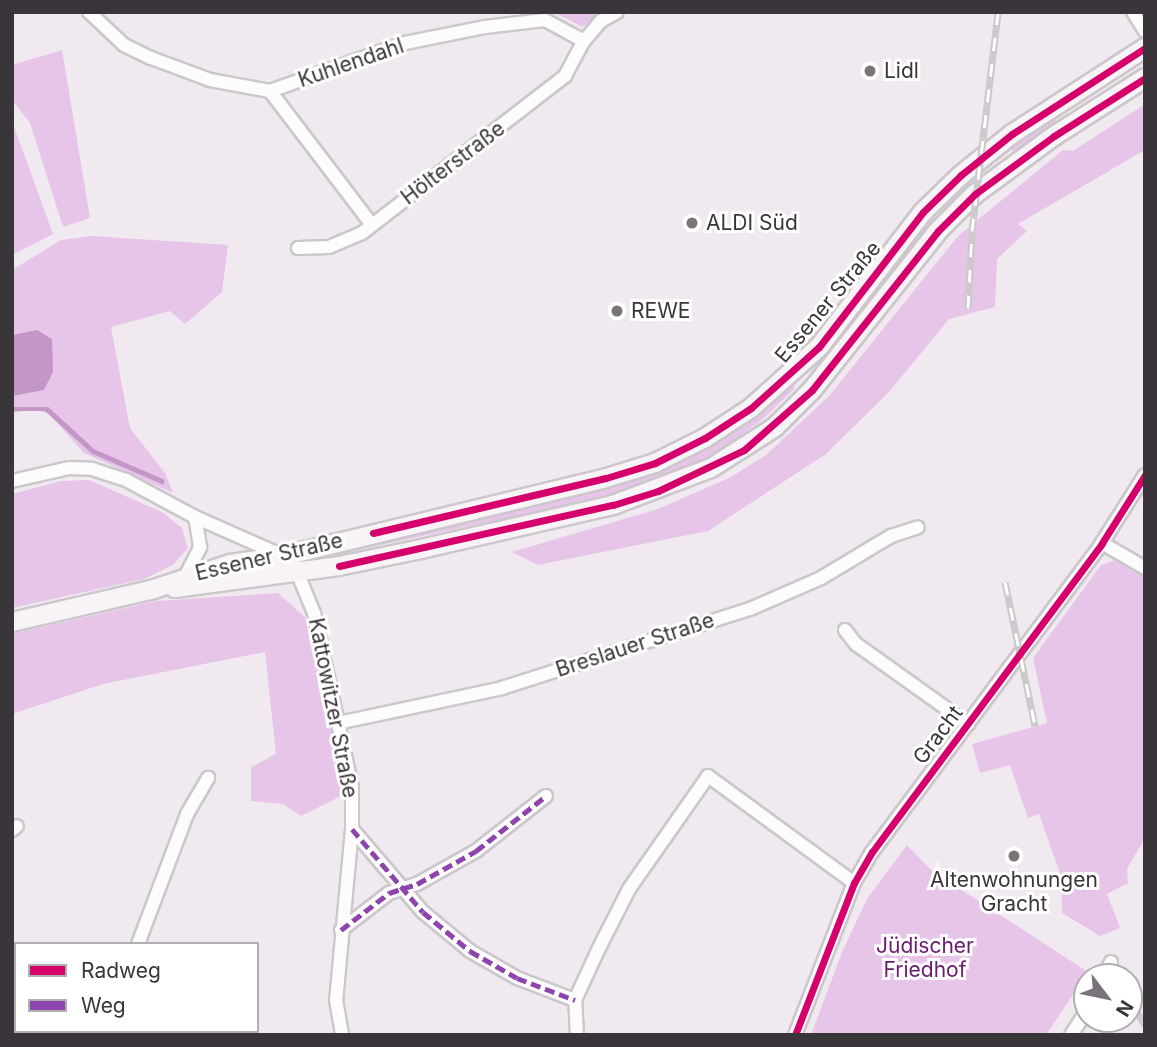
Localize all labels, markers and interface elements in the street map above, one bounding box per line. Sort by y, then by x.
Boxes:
street label: Kuhlendahl [295,33,407,93]
place label: Lidl [884,58,919,84]
marker: Lidl [862,63,878,79]
street label: Hölterstraße [396,116,510,210]
place label: ALDI Süd [706,210,798,236]
marker: ALDI Süd [684,215,700,231]
street label: Essener Straße [770,236,886,368]
place label: REWE [631,298,690,324]
marker: REWE [609,303,625,319]
street label: Essener Straße [193,528,345,586]
street label: Breslauer Straße [553,607,717,683]
street label: Kattowitzer Straße [303,616,363,800]
street label: Gracht [908,701,968,769]
marker: Altenwohnungen Gracht [1006,848,1022,864]
place label: Altenwohnungen Gracht [930,867,1098,917]
park label: Jüdischer Friedhof [876,933,974,983]
legend [14,942,259,1033]
text: Radweg [81,958,161,983]
north arrow [1073,963,1143,1033]
text: Weg [81,993,126,1018]
text: N [1111,996,1138,1021]

